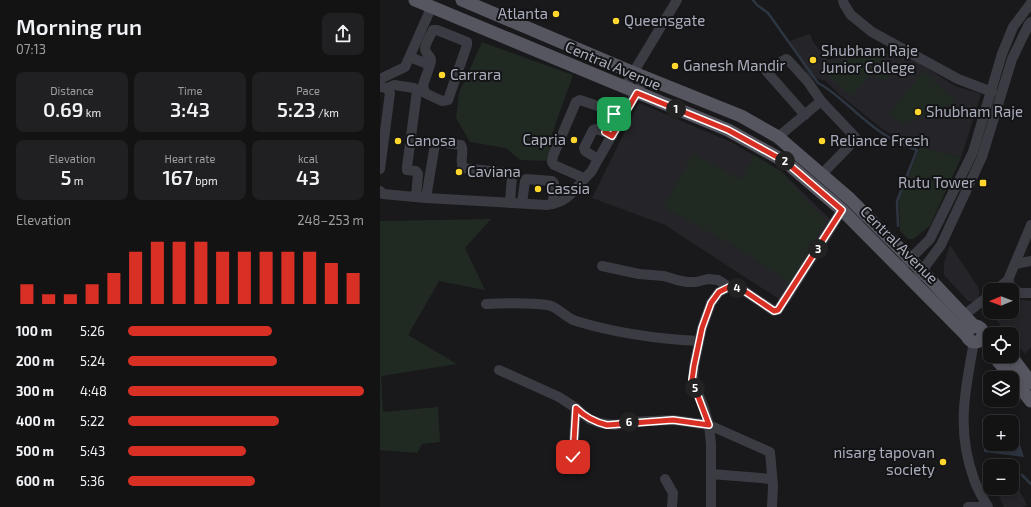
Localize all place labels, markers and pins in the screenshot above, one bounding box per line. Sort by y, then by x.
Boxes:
place label: Atlanta [498,4,548,22]
marker: Atlanta [551,9,561,19]
place label: Queensgate [624,11,705,30]
marker: Queensgate [611,16,621,26]
place label: Shubham Raje Junior College [821,41,918,76]
marker: Shubham Raje Junior College [808,55,818,65]
place label: Ganesh Mandir [683,56,786,74]
marker: Ganesh Mandir [670,61,680,71]
place label: Carrara [450,65,501,83]
marker: Carrara [437,70,447,80]
pin [597,97,631,131]
pin: 1 [666,99,686,119]
place label: Shubham Raje [926,102,1023,121]
marker: Shubham Raje [913,107,923,117]
place label: Capria [523,130,566,148]
place label: Canosa [406,131,456,149]
place label: Reliance Fresh [830,131,929,149]
marker: Capria [569,135,579,145]
marker: Canosa [393,136,403,146]
marker: Reliance Fresh [817,136,827,146]
pin: 2 [775,151,795,171]
place label: Caviana [467,162,521,180]
marker: Caviana [454,167,464,177]
place label: Rutu Tower [898,173,975,191]
marker: Rutu Tower [978,178,988,188]
place label: Cassia [546,179,590,197]
marker: Cassia [533,184,543,194]
pin: 3 [808,239,828,259]
pin: 4 [727,278,747,298]
pin: 5 [685,378,705,398]
pin: 6 [619,412,639,432]
pin [556,440,590,474]
place label: nisarg tapovan society [833,443,935,478]
marker: nisarg tapovan society [938,457,948,467]

